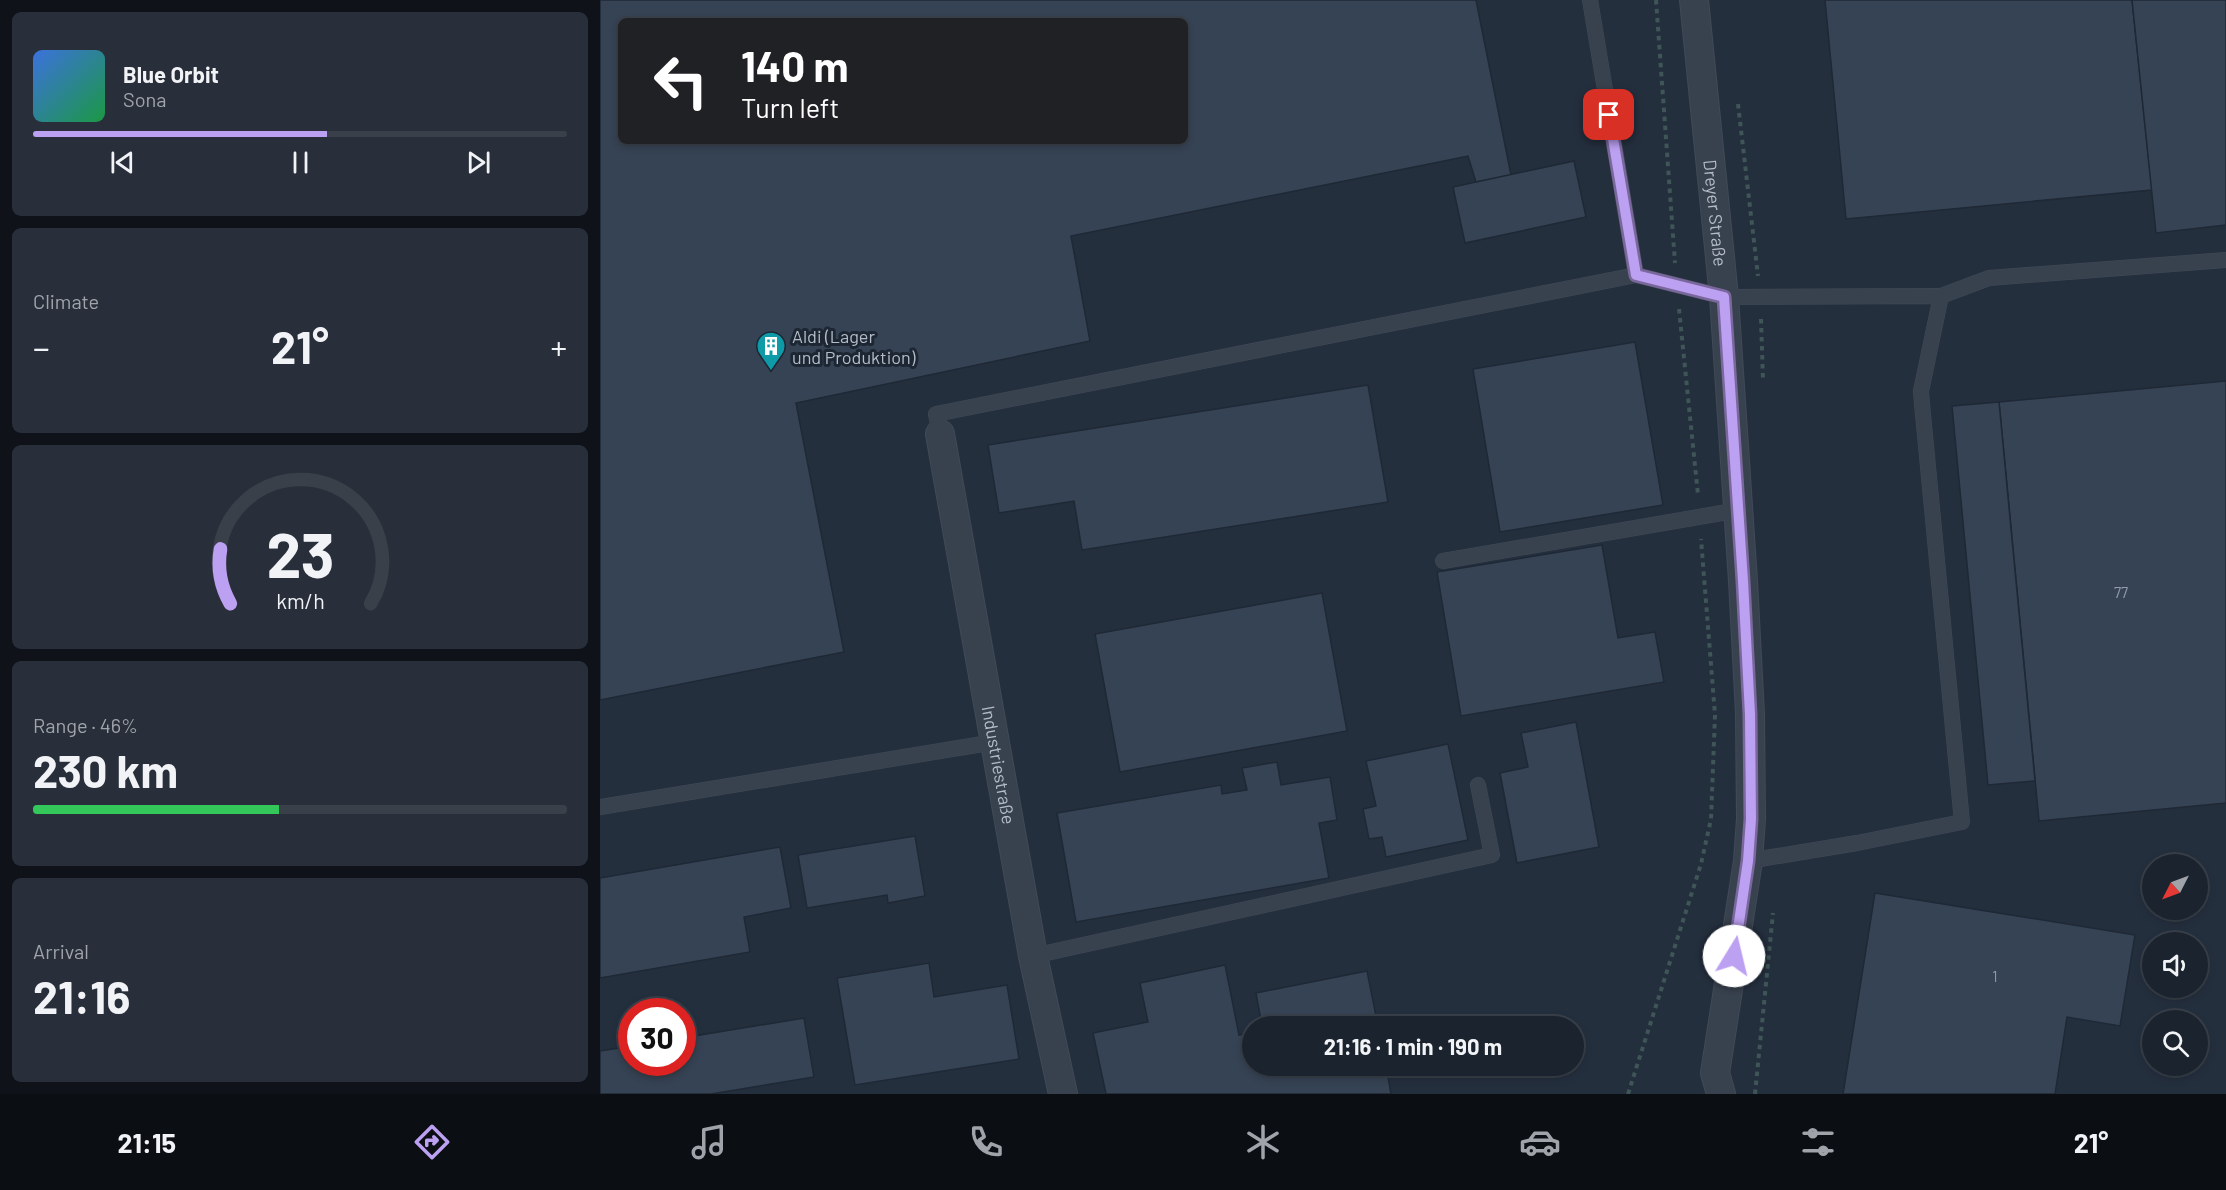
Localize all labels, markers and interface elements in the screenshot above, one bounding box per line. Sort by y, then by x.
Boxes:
text: 140 m [741,40,849,90]
icon: left [642,42,720,120]
text: Blue Orbit [123,61,219,87]
text: Sona [123,87,167,111]
pin [1583,89,1634,140]
text: Turn left [741,91,839,123]
icon: arrive [1592,98,1625,131]
icon: previous [106,146,139,179]
icon: pause [284,146,317,179]
icon: next [462,146,495,179]
street label: Dreyer Straße [1699,158,1732,267]
text: Climate [33,289,99,313]
text: 21° [271,319,329,373]
place label: Aldi (Lager und Produktion) [792,325,916,368]
text: − [33,327,50,367]
text: + [551,327,567,367]
building icon: Aldi (Lager und Produktion) [755,330,787,372]
text: 23 [266,516,334,590]
house number: 77 [2114,583,2128,601]
text: km/h [276,588,324,613]
street label: Industriestraße [978,704,1020,826]
text: Range · 46% [33,713,138,737]
text: 230 km [33,743,178,797]
north arrow [2142,854,2208,920]
map controls [2142,854,2208,1076]
position arrow [1702,924,1766,988]
button: sound [2142,932,2208,998]
text: Arrival [33,939,89,963]
house number: 1 [1992,967,1998,985]
text: 21:16 [33,969,130,1023]
speed limit sign: 30 [618,998,696,1076]
button: search [2142,1010,2208,1076]
text: 21:16 · 1 min · 190 m [1324,1033,1502,1059]
icon: directions [411,1121,453,1163]
icon: music [688,1121,730,1163]
icon: phone [965,1121,1007,1163]
icon: climate [1242,1121,1284,1163]
icon: car [1519,1121,1561,1163]
icon: filters [1797,1121,1839,1163]
text: 21:15 [118,1126,176,1158]
text: 21° [2074,1126,2108,1158]

